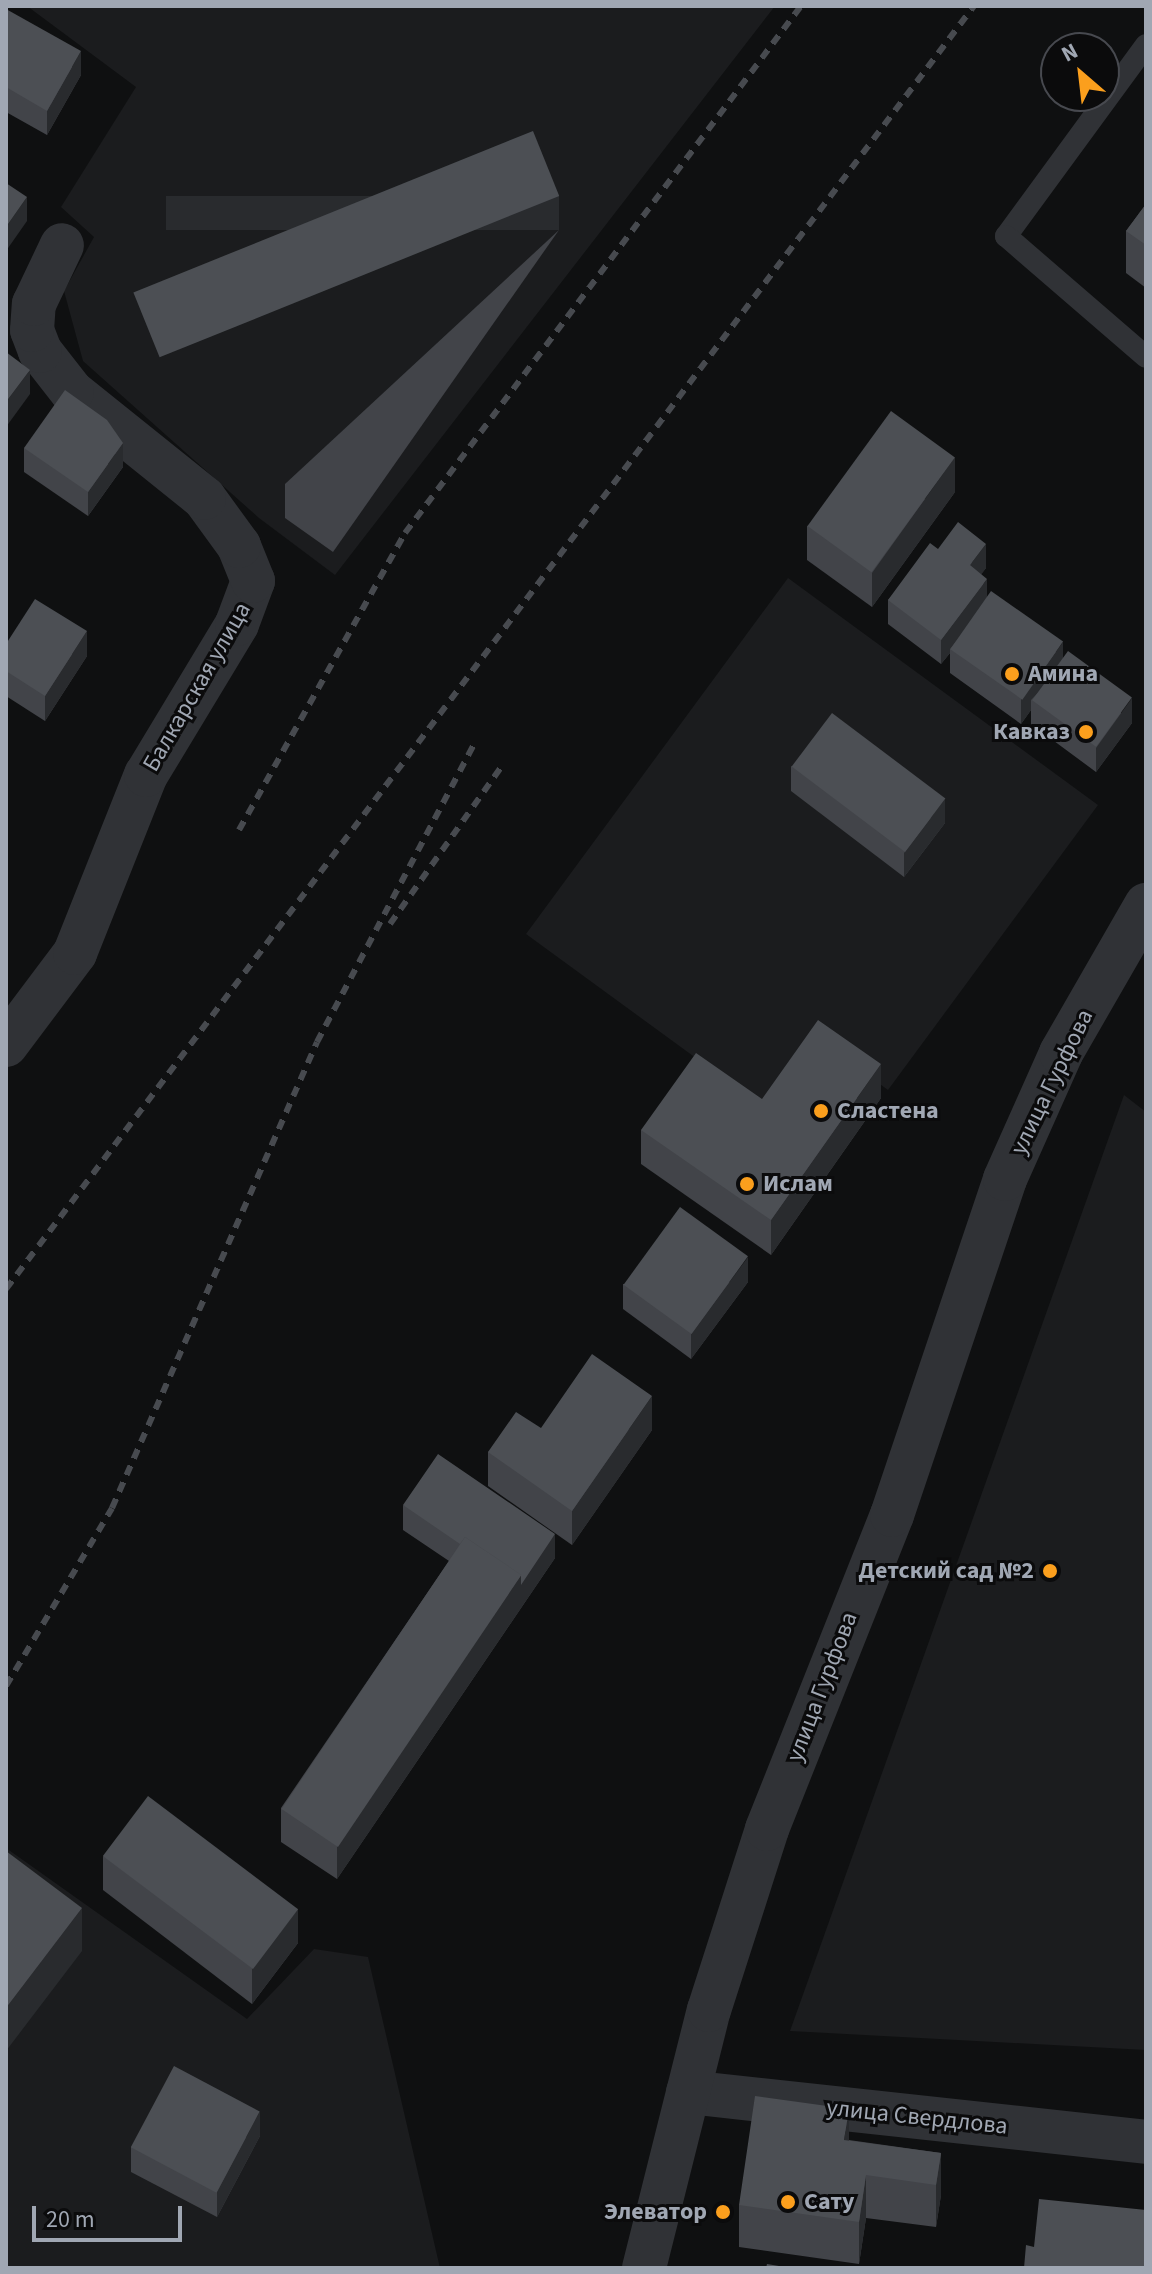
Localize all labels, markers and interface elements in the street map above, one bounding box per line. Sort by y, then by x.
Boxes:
north arrow [1040,32,1120,112]
text: N [1056,35,1084,70]
street label: Балкарская улица [137,597,257,777]
place label: Амина [1028,660,1098,688]
marker: Амина [1003,665,1021,683]
place label: Кавказ [993,718,1070,746]
marker: Кавказ [1077,723,1095,741]
street label: улица Гурфова [1004,1005,1100,1159]
place label: Сластена [837,1097,939,1125]
marker: Сластена [812,1102,830,1120]
place label: Ислам [763,1170,833,1198]
marker: Ислам [738,1175,756,1193]
place label: Детский сад №2 [859,1557,1034,1585]
marker: Детский сад №2 [1041,1562,1059,1580]
street label: улица Гурфова [780,1608,864,1766]
street label: улица Свердлова [825,2093,1009,2141]
place label: Сату [804,2188,854,2216]
scale bar [36,2190,186,2240]
marker: Сату [779,2193,797,2211]
place label: Элеватор [604,2198,707,2226]
text: 20 m [46,2202,95,2237]
marker: Элеватор [714,2203,732,2221]

